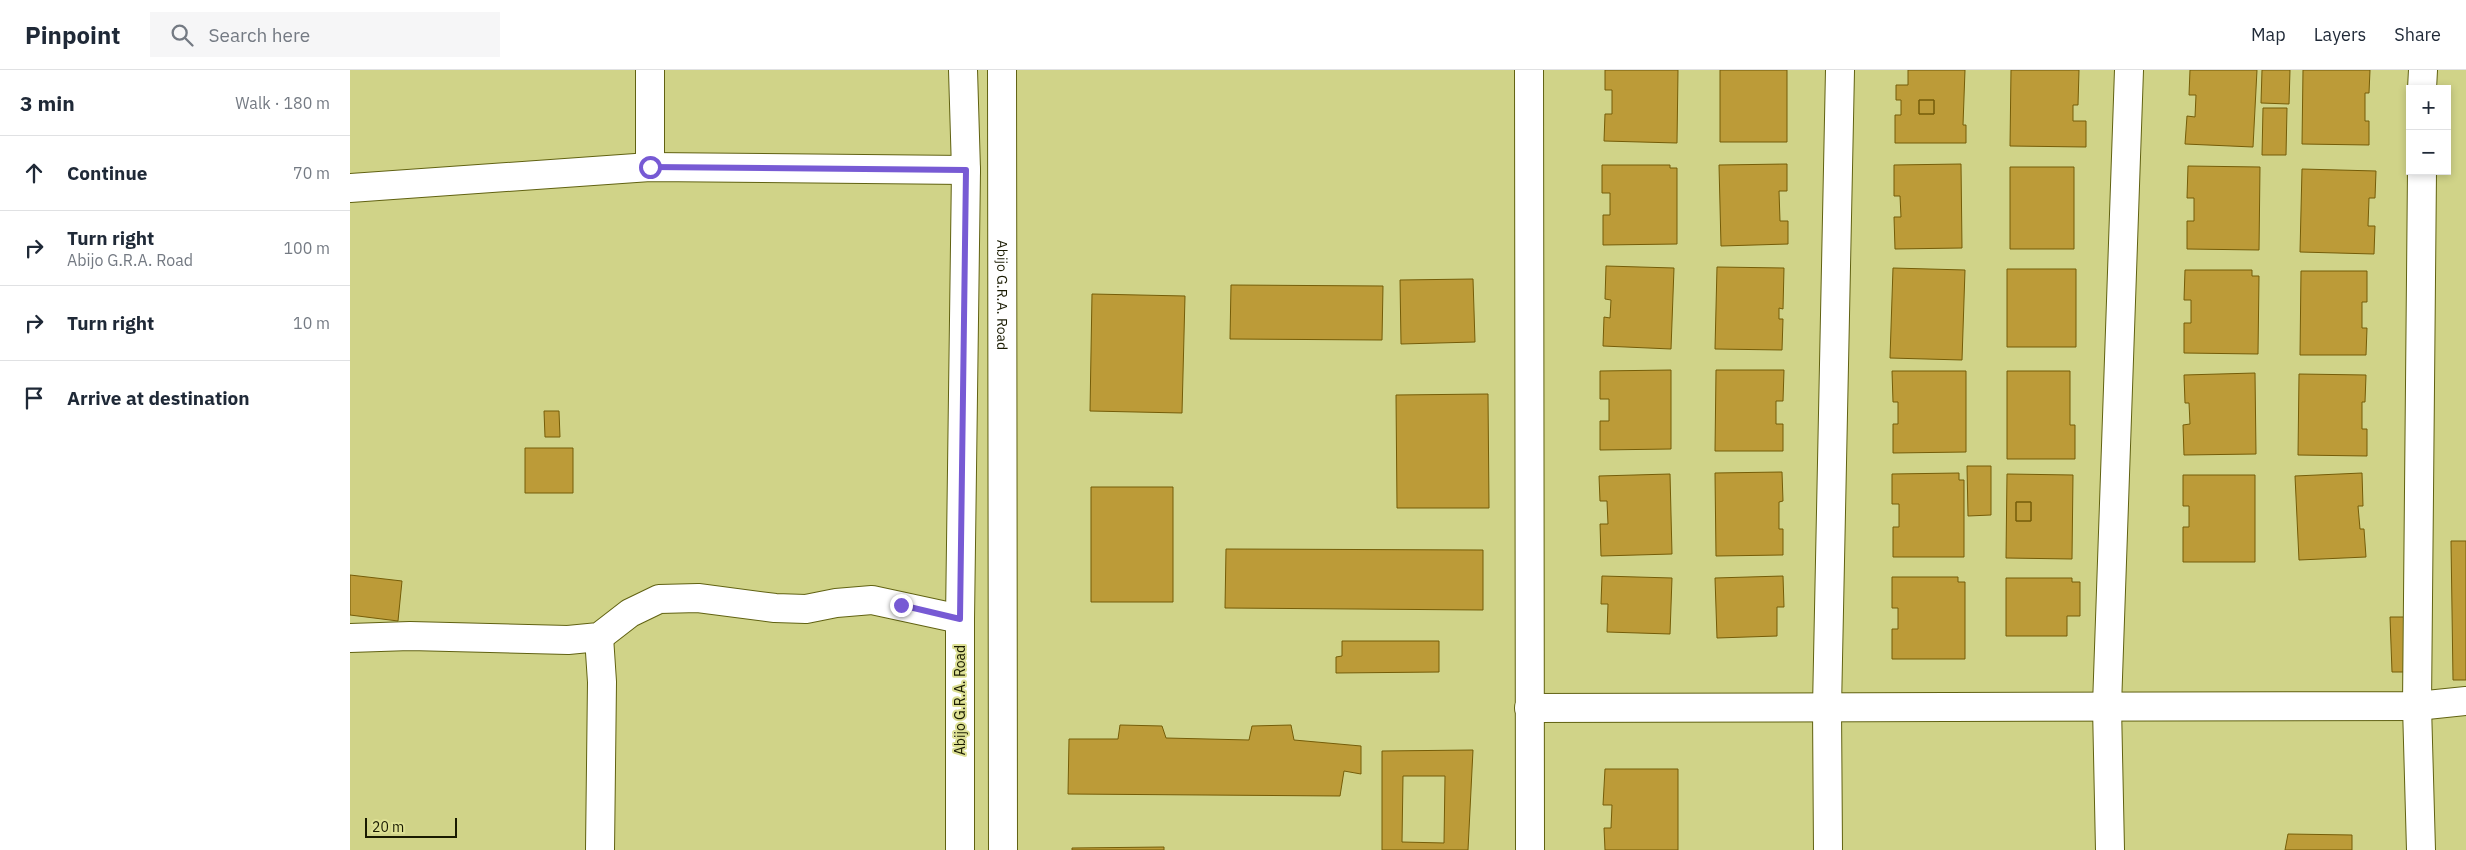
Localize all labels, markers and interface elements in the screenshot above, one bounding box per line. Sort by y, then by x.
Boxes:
search box [150,12,500,57]
text: Pinpoint [25,19,120,51]
icon: search [168,21,196,49]
text: Search here [208,23,310,47]
text: Map [2251,23,2286,46]
text: Layers [2314,23,2366,46]
text: Share [2394,23,2441,46]
map controls [2406,85,2451,175]
button: + [2406,85,2451,130]
text: 3 min [20,89,75,117]
text: Walk · 180 m [235,93,330,113]
button: − [2406,130,2451,175]
route start [639,156,662,179]
icon: ahead [20,159,48,187]
text: Continue [67,161,147,185]
text: 70 m [293,163,330,183]
text: Turn right [67,226,154,250]
icon: right [20,234,48,262]
text: 100 m [283,238,330,258]
street label: Abijo G.R.A. Road [993,240,1011,350]
text: Abijo G.R.A. Road [67,250,193,270]
icon: right [20,309,48,337]
text: Turn right [67,311,154,335]
text: 10 m [293,313,330,333]
icon: arrive [20,384,48,412]
text: Arrive at destination [67,386,250,410]
route end [890,594,913,617]
street label: Abijo G.R.A. Road [951,645,969,755]
scale bar [365,815,458,838]
text: 20 m [372,818,404,836]

